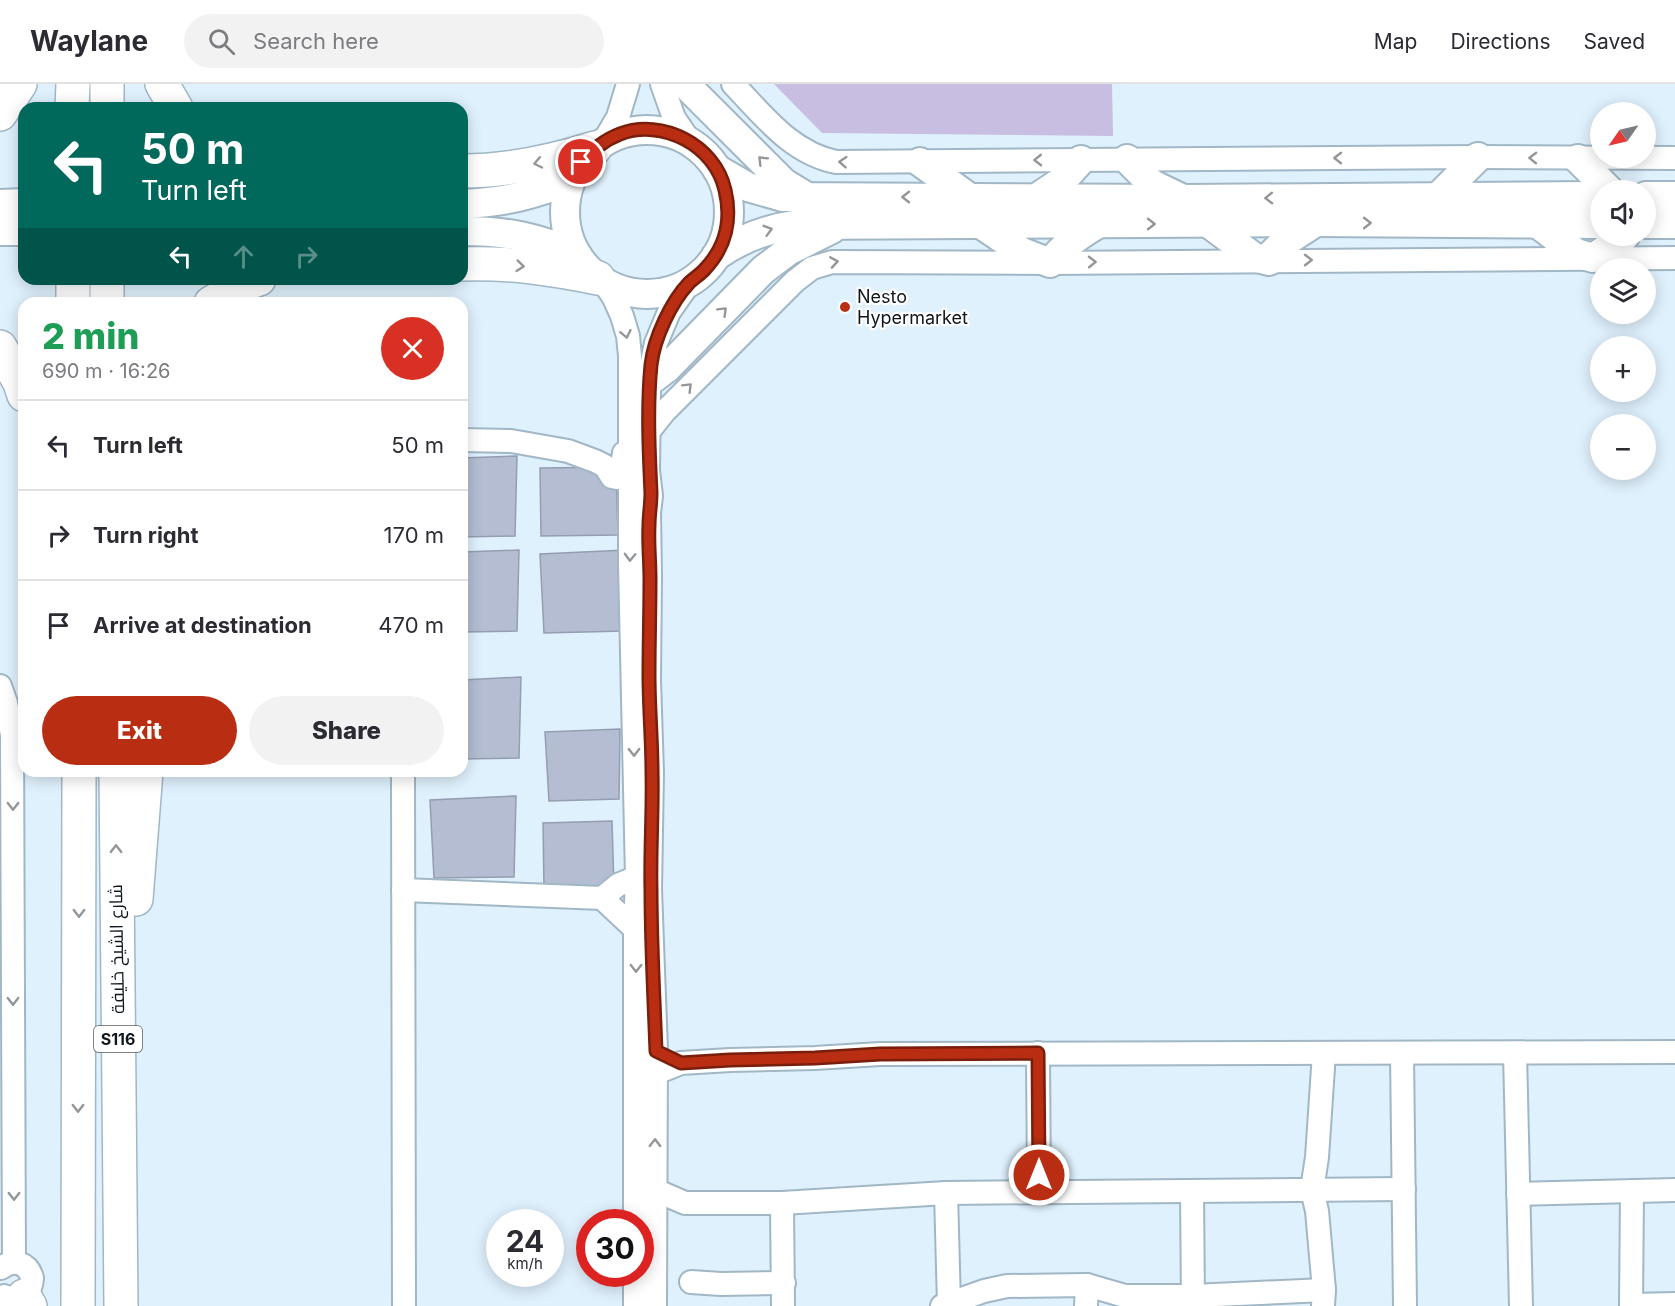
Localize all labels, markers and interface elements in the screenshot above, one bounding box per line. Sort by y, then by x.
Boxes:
search box [184,14,604,68]
text: Waylane [30,24,148,58]
icon: search [205,25,238,58]
text: Search here [253,28,379,54]
text: Map [1374,29,1417,54]
text: Directions [1450,29,1551,54]
text: Saved [1584,29,1645,54]
north arrow [1590,102,1656,168]
map controls [1590,102,1656,480]
text: 50 m [141,123,244,174]
icon: left [42,126,120,204]
pin [555,136,606,187]
icon: arrive [564,145,597,178]
one-way arrow [1333,152,1342,164]
one-way arrow [1528,152,1537,164]
one-way arrow [1033,154,1042,167]
one-way arrow [534,156,544,169]
one-way arrow [838,156,847,169]
one-way arrow [758,157,769,168]
text: Turn left [141,174,247,207]
button: sound [1590,180,1656,246]
one-way arrow [902,191,911,203]
one-way arrow [1265,192,1274,204]
one-way arrow [1363,217,1372,229]
one-way arrow [1147,218,1156,230]
one-way arrow [763,225,773,238]
icon: left [164,240,197,273]
icon: ahead [227,240,260,273]
icon: right [290,240,323,273]
one-way arrow [1303,254,1312,266]
one-way arrow [1087,256,1096,268]
one-way arrow [829,257,839,269]
button: layers [1590,258,1656,324]
one-way arrow [516,259,525,272]
place label: Nesto Hypermarket [857,286,968,328]
marker: Nesto Hypermarket [838,300,852,314]
one-way arrow [716,307,727,317]
text: 2 min [42,314,139,358]
button: close [381,317,444,380]
one-way arrow [619,329,632,339]
button: + [1590,336,1656,402]
text: 690 m · 16:26 [42,359,170,383]
one-way arrow [681,384,692,395]
button: − [1590,414,1656,480]
icon: left [42,429,75,462]
text: Turn left [93,432,183,458]
text: 50 m [391,432,444,458]
icon: right [42,519,75,552]
text: Turn right [93,522,199,548]
text: 170 m [384,522,444,548]
one-way arrow [624,553,637,562]
icon: arrive [42,609,75,642]
text: Arrive at destination [93,612,312,638]
text: 470 m [378,612,444,638]
button: Exit [42,696,237,765]
button: Share [249,696,444,765]
one-way arrow [628,748,640,757]
one-way arrow [7,801,19,810]
one-way arrow [110,844,122,853]
street label: شارع الشيخ خليفة [105,884,130,1014]
one-way arrow [73,909,85,918]
one-way arrow [629,963,642,972]
one-way arrow [7,996,19,1005]
road number: S116 [94,1026,142,1052]
one-way arrow [72,1104,84,1113]
one-way arrow [649,1138,661,1147]
position arrow [1007,1143,1071,1207]
one-way arrow [8,1191,20,1200]
speed limit sign: 30 [576,1209,654,1287]
text: 24 [506,1223,544,1259]
text: km/h [507,1254,543,1273]

